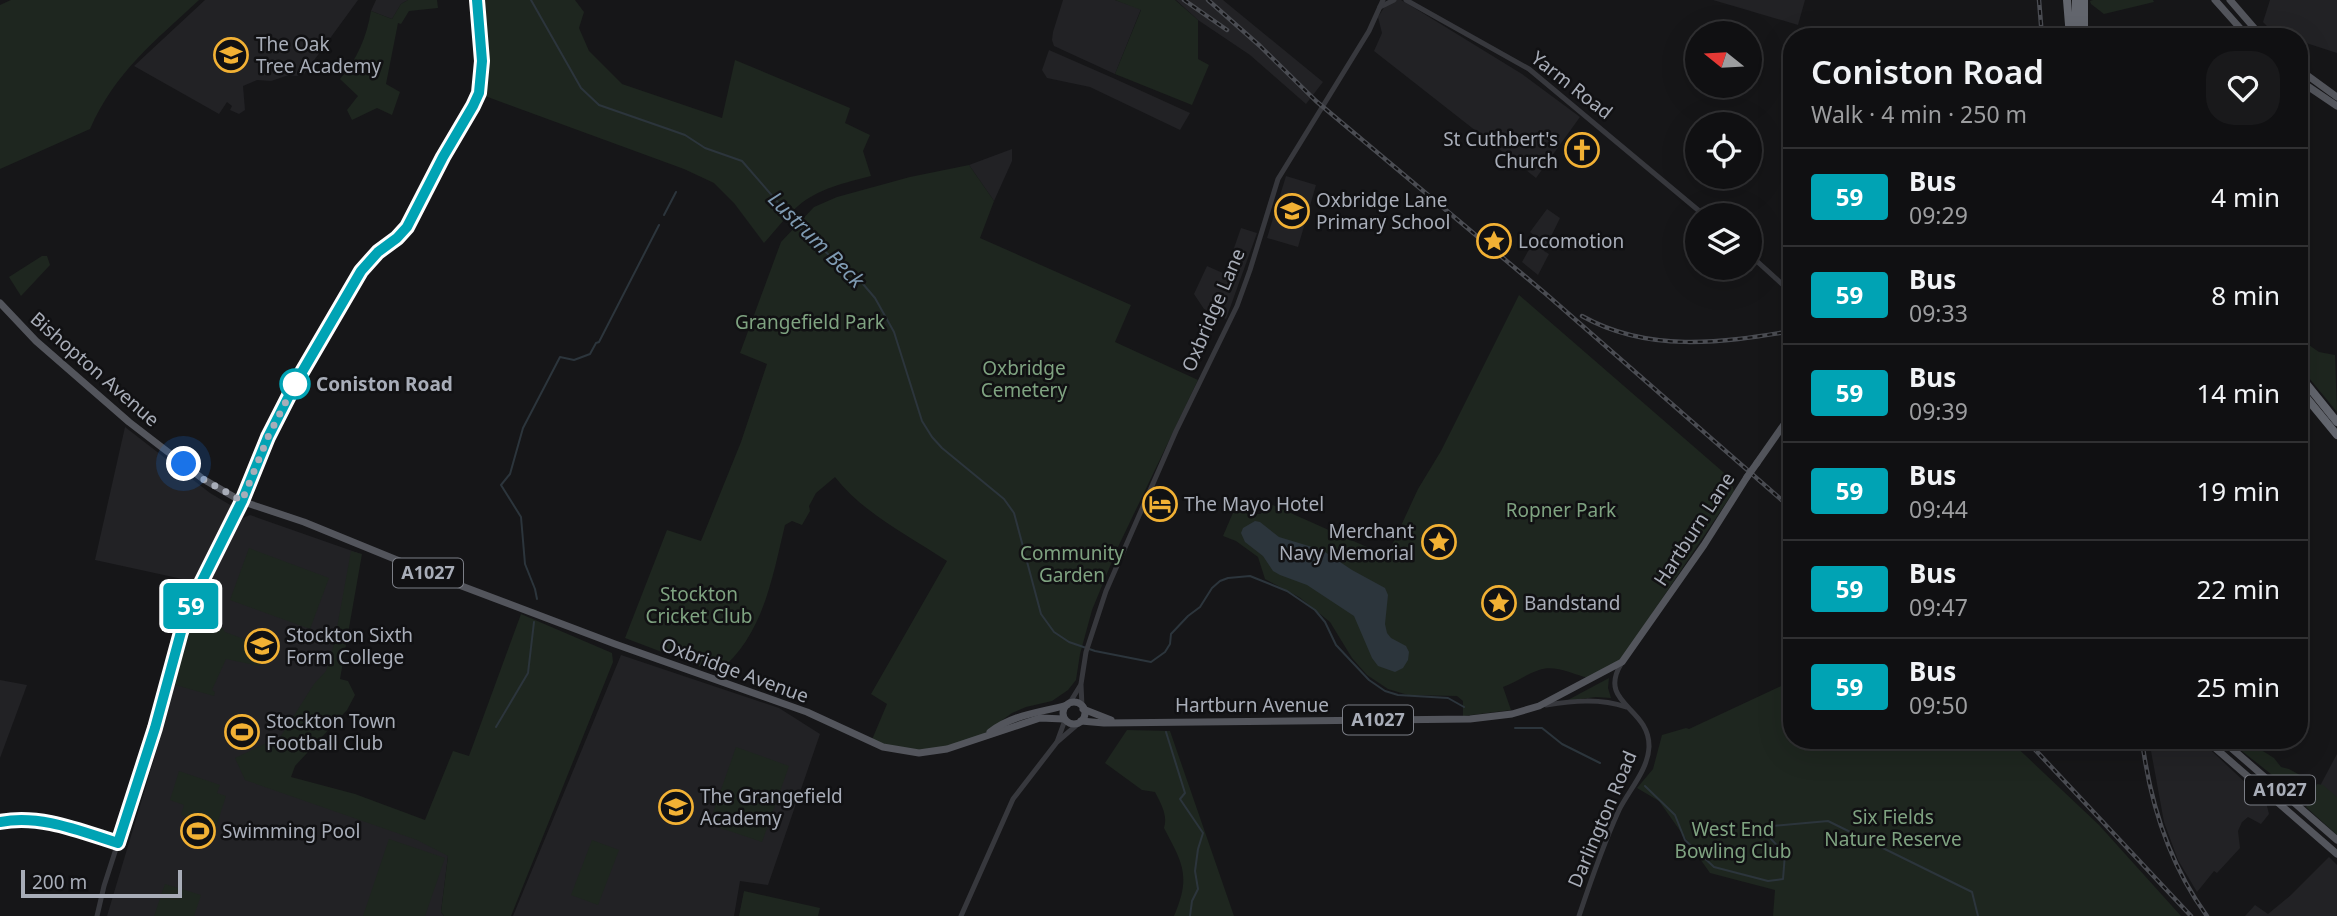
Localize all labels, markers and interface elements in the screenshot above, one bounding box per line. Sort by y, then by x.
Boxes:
north arrow [1685,21,1762,98]
map controls [1685,21,1762,280]
place label: The Oak Tree Academy [256,31,382,79]
school or university icon: The Oak Tree Academy [212,36,250,74]
street label: Yarm Road [1526,45,1618,125]
text: Coniston Road [1811,49,2044,94]
button: heart [2206,51,2280,125]
text: Walk · 4 min · 250 m [1811,98,2027,130]
button: locate [1685,112,1762,189]
place label: St Cuthbert's Church [1443,126,1558,174]
church icon: St Cuthbert's Church [1563,131,1601,169]
text: Bus [1909,163,1956,199]
text: 4 min [2211,179,2280,215]
text: 59 [1836,180,1863,213]
water label: Lustrum Beck [762,185,872,295]
place label: Oxbridge Lane Primary School [1316,187,1450,235]
school or university icon: Oxbridge Lane Primary School [1273,192,1311,230]
text: 09:29 [1909,199,1968,231]
button: layers [1685,203,1762,280]
place icon: Locomotion [1475,222,1513,260]
place label: Locomotion [1518,228,1624,254]
street label: Oxbridge Lane [1175,244,1251,376]
text: Bus [1909,261,1956,297]
text: 8 min [2211,277,2280,313]
text: 59 [1836,278,1863,311]
text: 09:33 [1909,297,1968,329]
street label: Bishopton Avenue [25,306,165,432]
park label: Grangefield Park [735,309,885,335]
park label: Oxbridge Cemetery [981,355,1067,403]
text: Bus [1909,359,1956,395]
marker: Coniston Road [280,369,310,399]
place label: Coniston Road [316,371,453,397]
text: 14 min [2196,375,2280,411]
text: 59 [1836,376,1863,409]
text: 09:39 [1909,395,1968,427]
your location [166,446,201,481]
text: Bus [1909,457,1956,493]
street label: Hartburn Lane [1648,467,1740,591]
text: 19 min [2196,473,2280,509]
text: 59 [1836,474,1863,507]
hotel icon: The Mayo Hotel [1141,485,1179,523]
place label: The Mayo Hotel [1184,491,1324,517]
text: 09:44 [1909,493,1968,525]
park label: Ropner Park [1506,497,1616,523]
place label: Merchant Navy Memorial [1279,518,1414,566]
place icon: Merchant Navy Memorial [1420,523,1458,561]
park label: Community Garden [1020,540,1124,588]
text: Bus [1909,555,1956,591]
road number: A1027 [393,558,463,588]
text: 22 min [2196,571,2280,607]
text: 59 [1836,572,1863,605]
park label: Stockton Cricket Club [646,581,752,629]
line badge: 59 [160,583,222,629]
place icon: Bandstand [1480,584,1518,622]
text: 59 [177,589,205,622]
place label: Bandstand [1524,590,1620,616]
text: 09:47 [1909,591,1968,623]
place label: Stockton Sixth Form College [286,622,413,670]
school or university icon: Stockton Sixth Form College [243,627,281,665]
street label: Oxbridge Avenue [658,631,812,709]
text: Bus [1909,653,1956,689]
text: 25 min [2196,669,2280,705]
text: 59 [1836,670,1863,703]
text: 09:50 [1909,689,1968,721]
street label: Hartburn Avenue [1175,692,1329,718]
road number: A1027 [1343,706,1413,734]
place label: Stockton Town Football Club [266,708,396,756]
sports icon: Stockton Town Football Club [223,713,261,751]
street label: Darlington Road [1561,747,1643,891]
road number: A1027 [2245,776,2315,804]
place label: The Grangefield Academy [700,783,843,831]
school or university icon: The Grangefield Academy [657,788,695,826]
park label: Six Fields Nature Reserve [1824,804,1962,852]
sports icon: Swimming Pool [179,812,217,850]
park label: West End Bowling Club [1675,816,1791,864]
place label: Swimming Pool [222,818,360,844]
scale bar [21,867,182,899]
text: 200 m [32,869,87,895]

